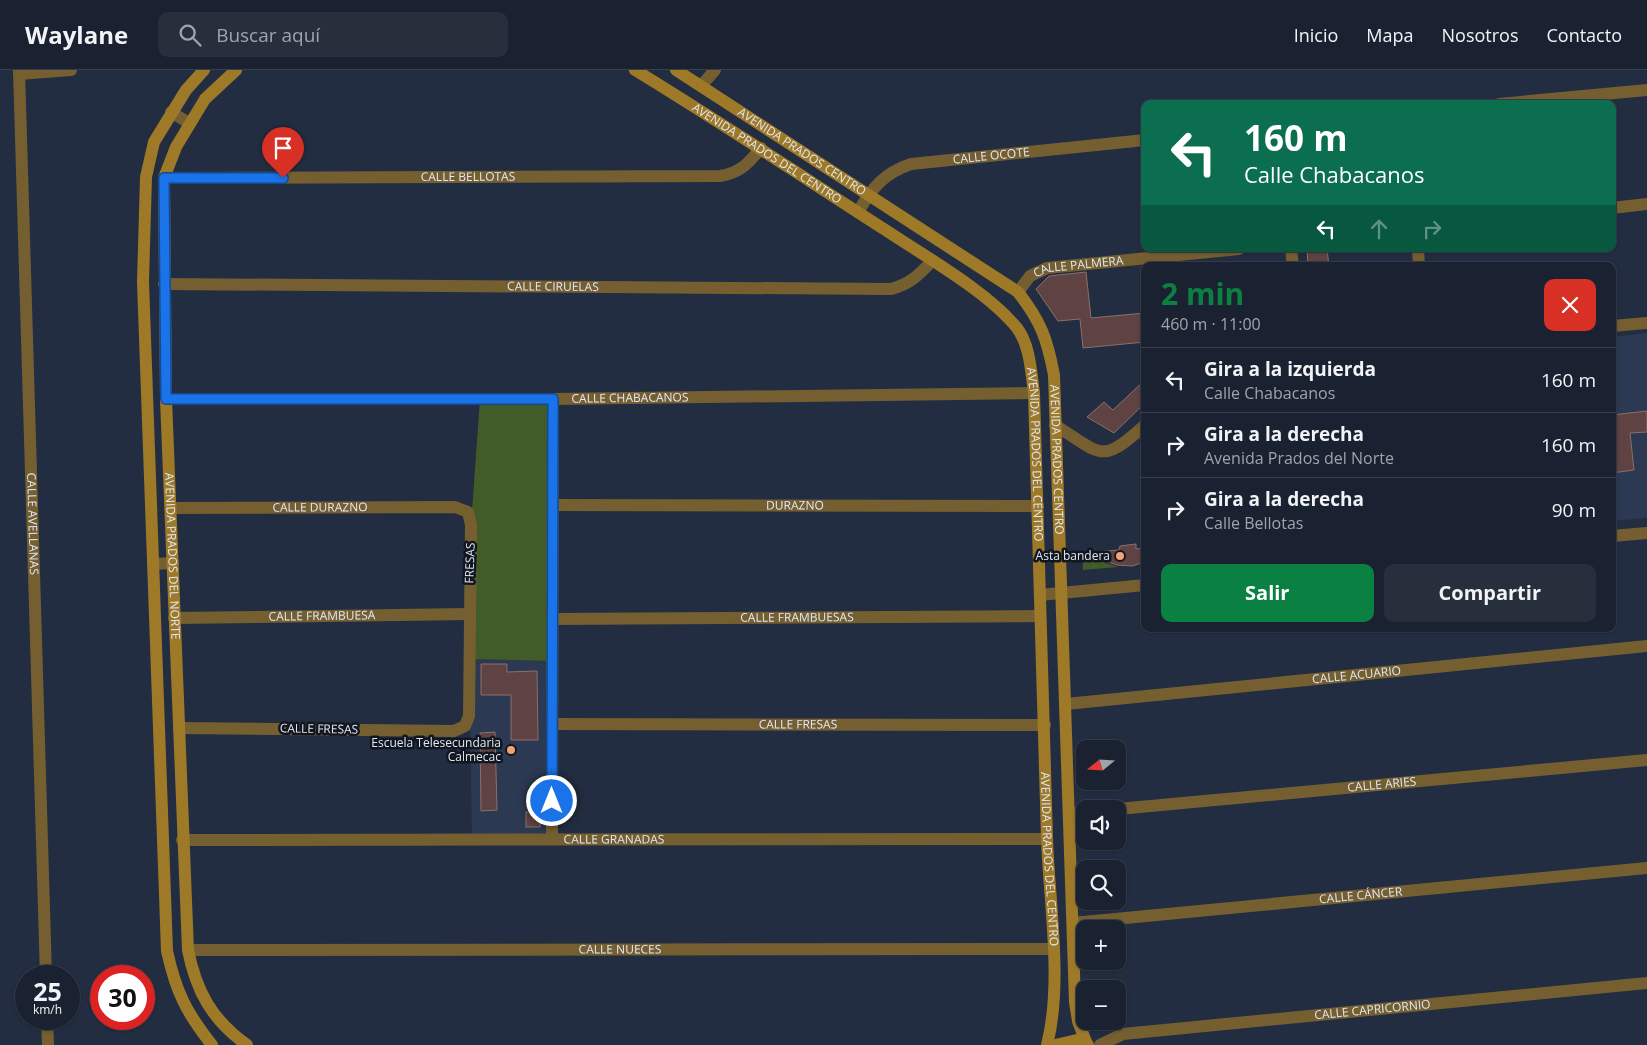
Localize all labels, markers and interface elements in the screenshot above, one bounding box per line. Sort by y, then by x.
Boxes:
search box [158,12,508,57]
text: Waylane [25,18,128,51]
icon: search [176,21,204,49]
text: Buscar aquí [216,22,320,48]
text: Inicio [1294,23,1338,47]
text: Mapa [1366,23,1414,47]
text: Nosotros [1442,23,1519,47]
text: Contacto [1547,23,1622,47]
street label: AVENIDA PRADOS DEL CENTRO [689,99,845,207]
street label: AVENIDA PRADOS CENTRO [735,103,870,199]
text: 160 m [1244,114,1348,161]
icon: left [1161,120,1226,185]
pin [262,127,304,178]
icon: arrive [269,134,297,162]
street label: CALLE OCOTE [952,143,1030,168]
text: Calle Chabacanos [1244,159,1425,189]
street label: CALLE BELLOTAS [421,168,515,185]
icon: left [1312,215,1340,243]
icon: ahead [1365,215,1393,243]
icon: right [1418,215,1446,243]
street label: CALLE PALMERA [1030,251,1125,281]
text: 2 min [1161,273,1244,314]
street label: CALLE CIRUELAS [507,277,599,295]
button: close [1544,279,1596,331]
text: 460 m · 11:00 [1161,313,1261,335]
text: Gira a la izquierda [1204,356,1376,382]
street label: AVENIDA PRADOS DEL CENTRO [1023,366,1047,542]
icon: left [1161,366,1189,394]
text: 160 m [1541,367,1596,393]
text: Calle Chabacanos [1204,382,1335,404]
street label: AVENIDA PRADOS CENTRO [1046,384,1068,535]
street label: CALLE CHABACANOS [571,388,689,407]
text: Gira a la derecha [1204,421,1364,447]
icon: right [1161,431,1189,459]
text: 160 m [1541,432,1596,458]
text: Avenida Prados del Norte [1204,447,1394,469]
street label: CALLE AVELLANAS [23,472,43,575]
street label: AVENIDA PRADOS DEL NORTE [161,472,185,640]
text: Gira a la derecha [1204,486,1364,512]
street label: DURAZNO [766,496,824,514]
icon: right [1161,496,1189,524]
text: 90 m [1552,497,1596,523]
street label: CALLE DURAZNO [272,498,368,516]
text: Calle Bellotas [1204,512,1303,534]
street label: FRESAS [460,542,479,584]
place label: Asta bandera [1036,547,1110,564]
marker: Asta bandera [1114,550,1126,562]
button: Salir [1161,564,1374,622]
button: Compartir [1384,564,1596,622]
street label: CALLE FRAMBUESA [268,606,376,625]
street label: CALLE FRAMBUESAS [740,608,854,626]
street label: CALLE ACUARIO [1311,662,1402,687]
street label: CALLE FRESAS [759,715,837,733]
street label: CALLE FRESAS [280,719,358,738]
place label: Escuela Telesecundaria Calmecac [371,734,501,765]
north arrow [1076,740,1126,790]
map controls [1076,740,1126,1030]
marker: Escuela Telesecundaria Calmecac [505,744,517,756]
street label: AVENIDA PRADOS DEL CENTRO [1037,772,1063,947]
street label: CALLE ARIES [1347,772,1417,796]
position arrow [525,774,577,826]
button: sound [1076,800,1126,850]
street label: CALLE GRANADAS [564,830,664,848]
button: search [1076,860,1126,910]
street label: CALLE CÁNCER [1318,882,1404,907]
button: + [1076,920,1126,970]
street label: CALLE NUECES [579,940,661,958]
speed limit sign: 30 [90,965,155,1030]
text: 25 [33,974,62,1008]
button: − [1076,980,1126,1030]
street label: CALLE CAPRICORNIO [1313,995,1431,1023]
text: km/h [33,1001,62,1018]

